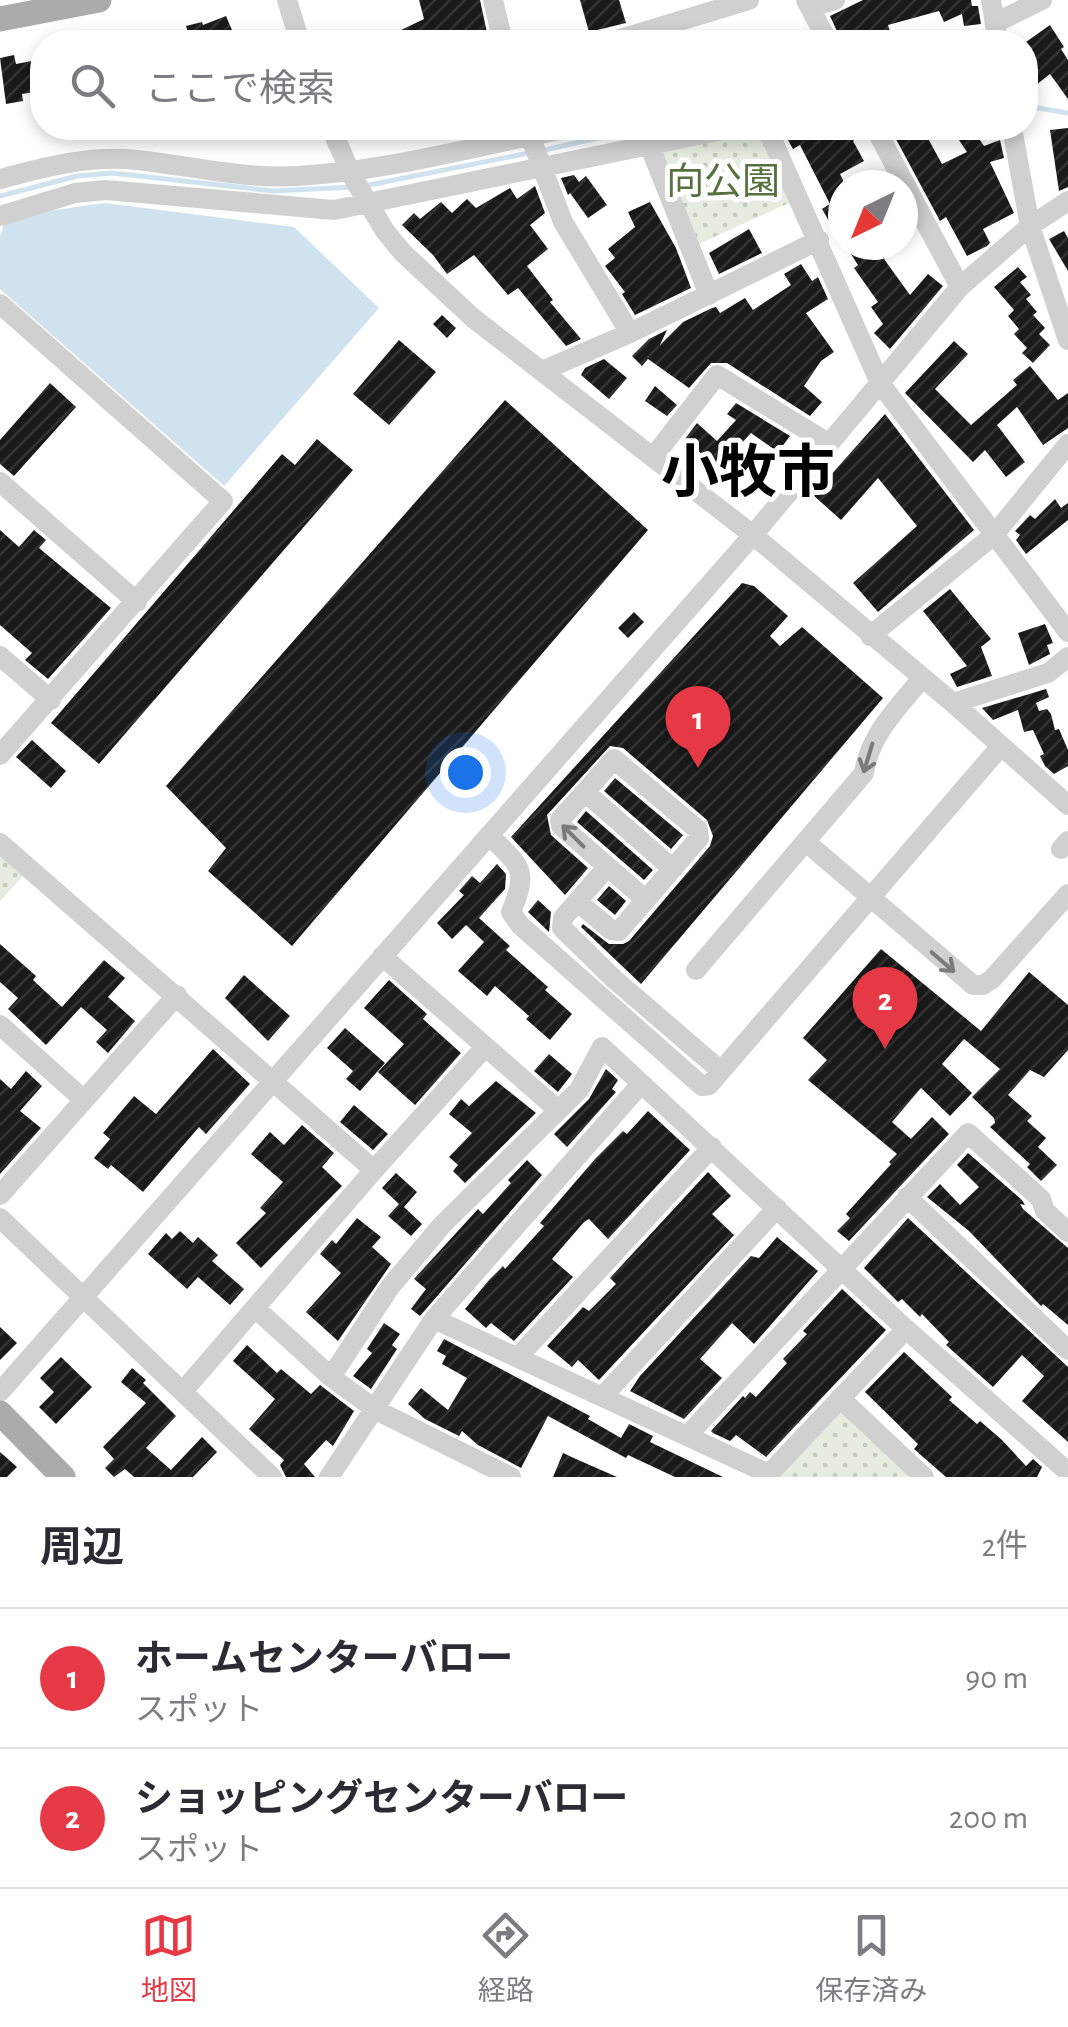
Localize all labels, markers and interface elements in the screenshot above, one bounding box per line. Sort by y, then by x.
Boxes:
search box [30,30,1038,140]
icon: search [65,58,120,113]
text: ここで検索 [145,71,335,109]
park label: 向公園 [666,162,780,202]
north arrow [828,170,918,260]
district label: 小牧市 [661,442,835,504]
pin: 1 [666,686,730,768]
one-way arrow [858,741,876,773]
your location [440,747,491,798]
one-way arrow [561,824,586,849]
one-way arrow [930,951,955,974]
pin: 2 [852,966,918,1049]
text: 周辺 [40,1527,124,1569]
text: 2件 [981,1530,1028,1562]
text: ホームセンターバロー [135,1641,513,1679]
text: 1 [67,1662,78,1694]
text: 90 m [965,1662,1028,1694]
text: スポット [135,1694,263,1726]
text: ショッピングセンターバロー [135,1781,629,1819]
text: 2 [65,1802,80,1834]
text: 200 m [949,1802,1028,1834]
text: スポット [135,1834,263,1866]
tab: 地図 [141,1908,197,2009]
tab: 経路 [478,1908,534,2009]
tab: 保存済み [815,1908,927,2009]

